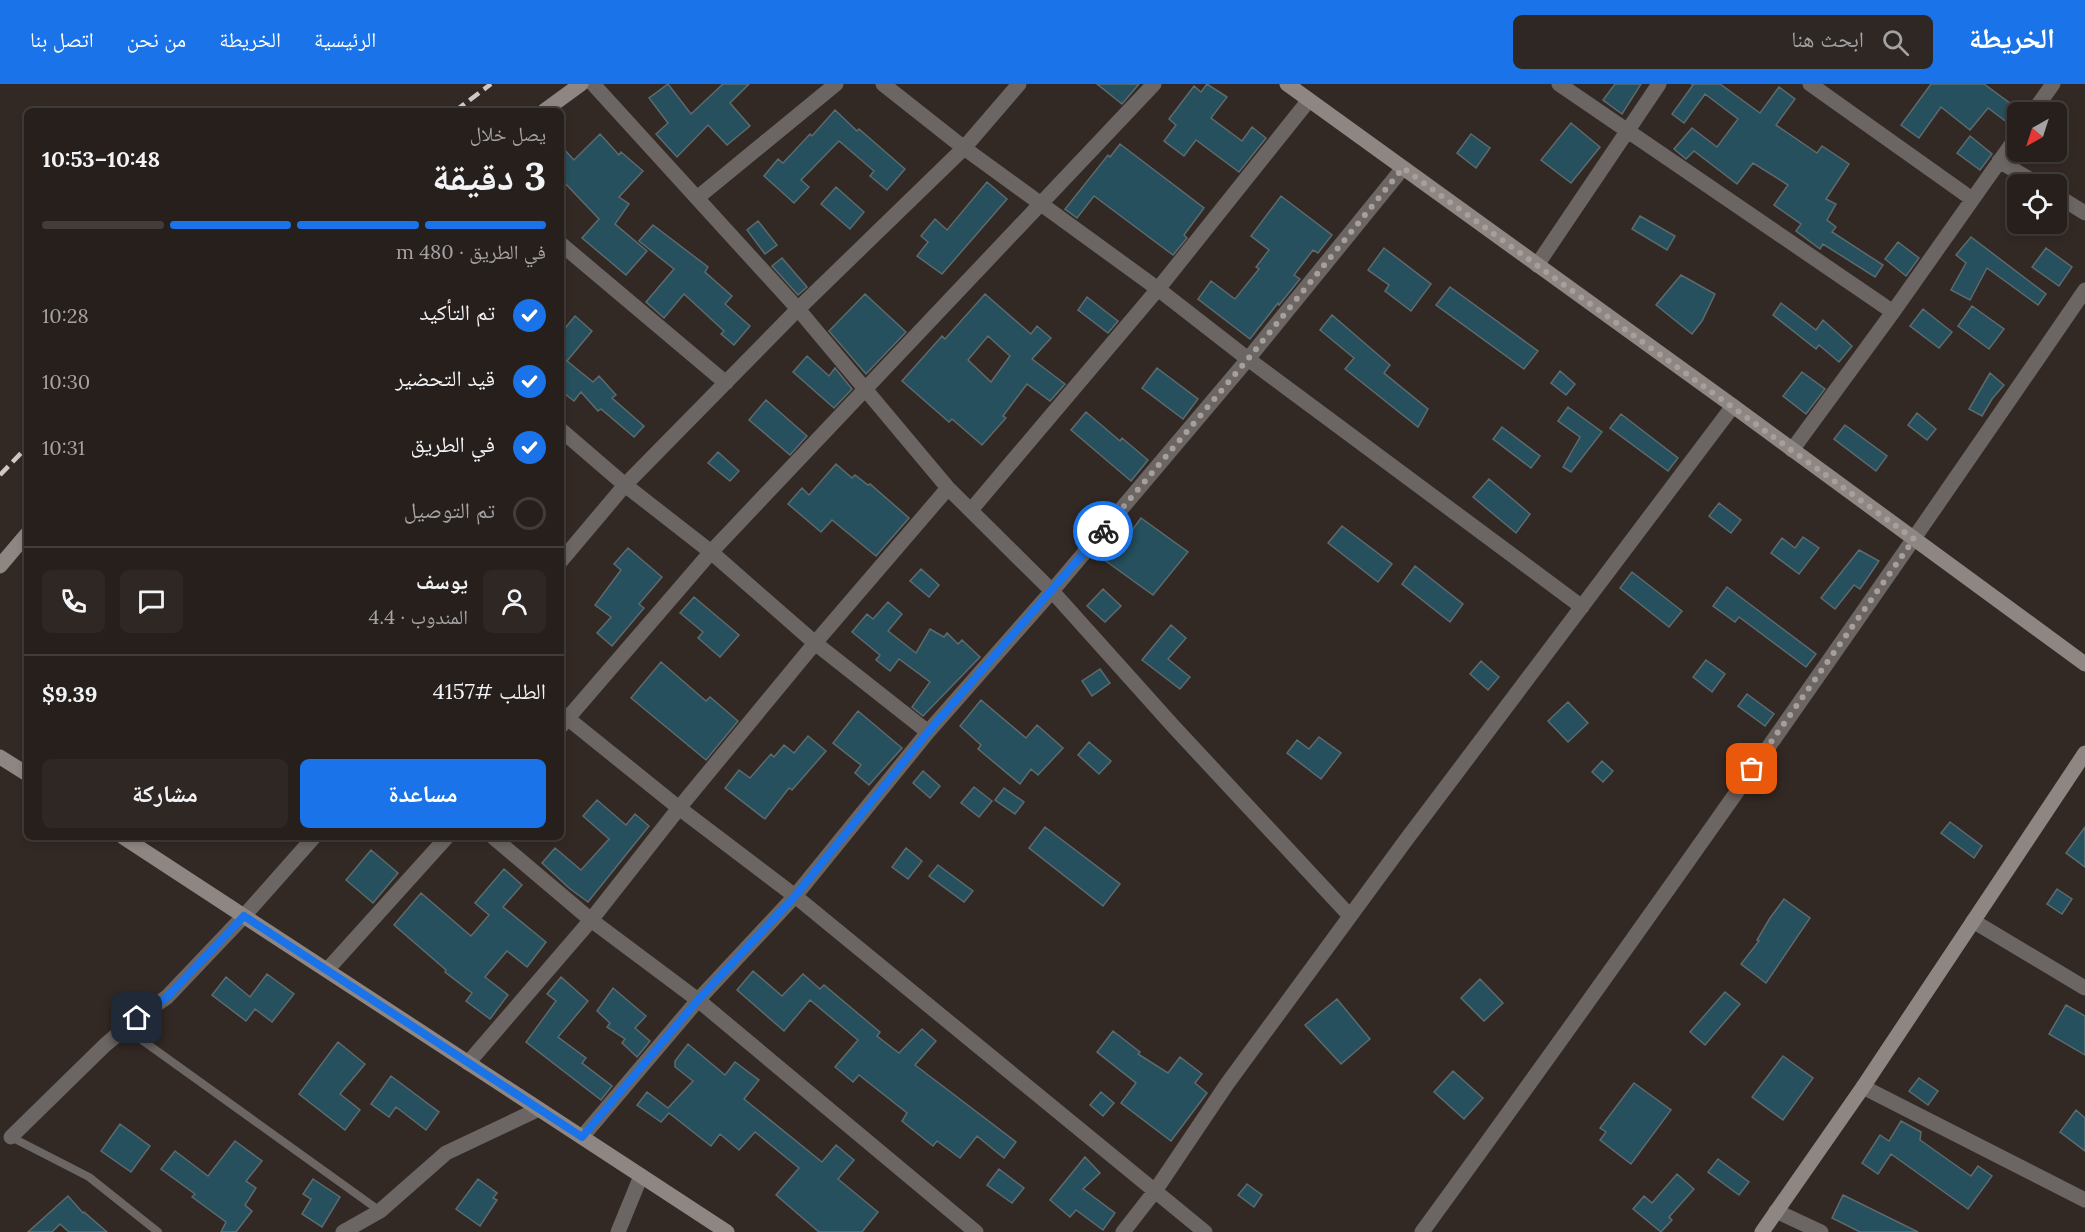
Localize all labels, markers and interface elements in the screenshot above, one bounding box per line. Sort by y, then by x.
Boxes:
search box [1513,15,1933,69]
text: الخريطة [1969,20,2055,56]
text: ابحث هنا [1791,25,1864,53]
text: اتصل بنا [30,26,94,53]
text: من نحن [127,26,186,53]
text: الخريطة [219,26,281,53]
text: الرئيسية [314,26,376,53]
icon: search [1879,26,1912,59]
north arrow [2007,102,2067,162]
map controls [2007,102,2067,234]
text: يصل خلال [470,121,546,146]
text: 10:48–10:53 [42,145,160,173]
text: 3 دقيقة [432,151,546,201]
button: locate [2007,174,2067,234]
text: في الطريق · 480 m [396,239,546,264]
text: تم التأكيد [419,298,495,326]
icon: check [513,299,546,332]
text: 10:28 [42,303,89,328]
text: قيد التحضير [395,364,495,392]
icon: check [513,365,546,398]
text: 10:30 [42,369,90,394]
text: في الطريق [411,430,495,458]
icon: check [513,431,546,464]
text: 10:31 [42,435,85,460]
text: تم التوصيل [404,496,495,524]
courier [1073,501,1133,561]
icon: bike [1087,515,1120,548]
text: يوسف [416,567,468,595]
button: phone [42,570,105,633]
button: chat [120,570,183,633]
button: person [483,570,546,633]
text: المندوب · 4.4 [368,604,468,629]
text: الطلب #4157 [433,677,546,705]
text: $9.39 [42,680,97,708]
pin [1726,743,1777,794]
icon: bag [1735,752,1768,785]
button: مشاركة [42,759,288,828]
button: مساعدة [300,759,546,828]
pin [111,992,162,1043]
icon: home [120,1001,153,1034]

